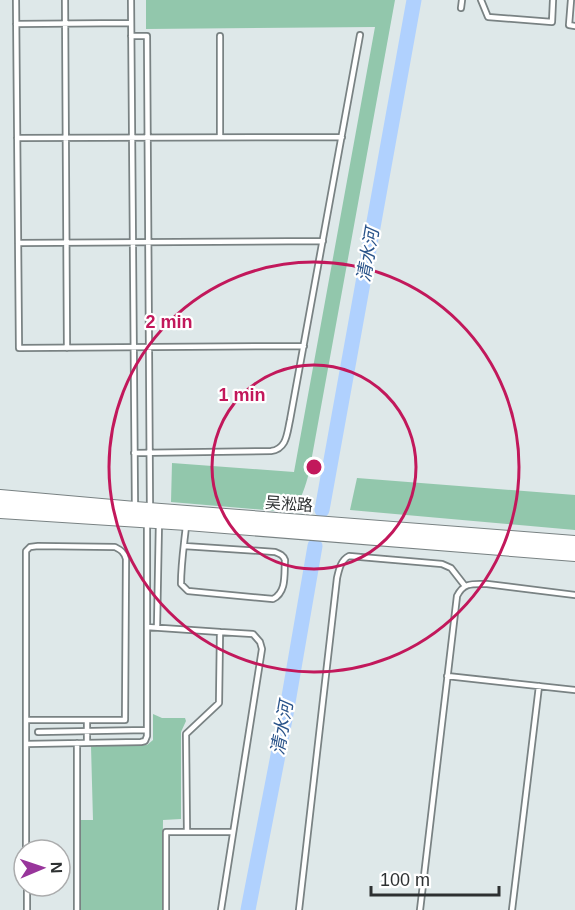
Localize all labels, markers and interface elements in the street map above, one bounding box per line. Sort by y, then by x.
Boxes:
water label: 清水河 [353,224,383,283]
text: 2 min [145,312,193,332]
text: 1 min [218,385,266,405]
centre of rings [304,457,324,477]
street label: 吴淞路 [264,494,314,514]
water label: 清水河 [267,697,297,756]
north arrow [12,838,72,898]
scale bar [371,859,498,897]
text: N [48,861,65,874]
text: 100 m [380,870,430,890]

